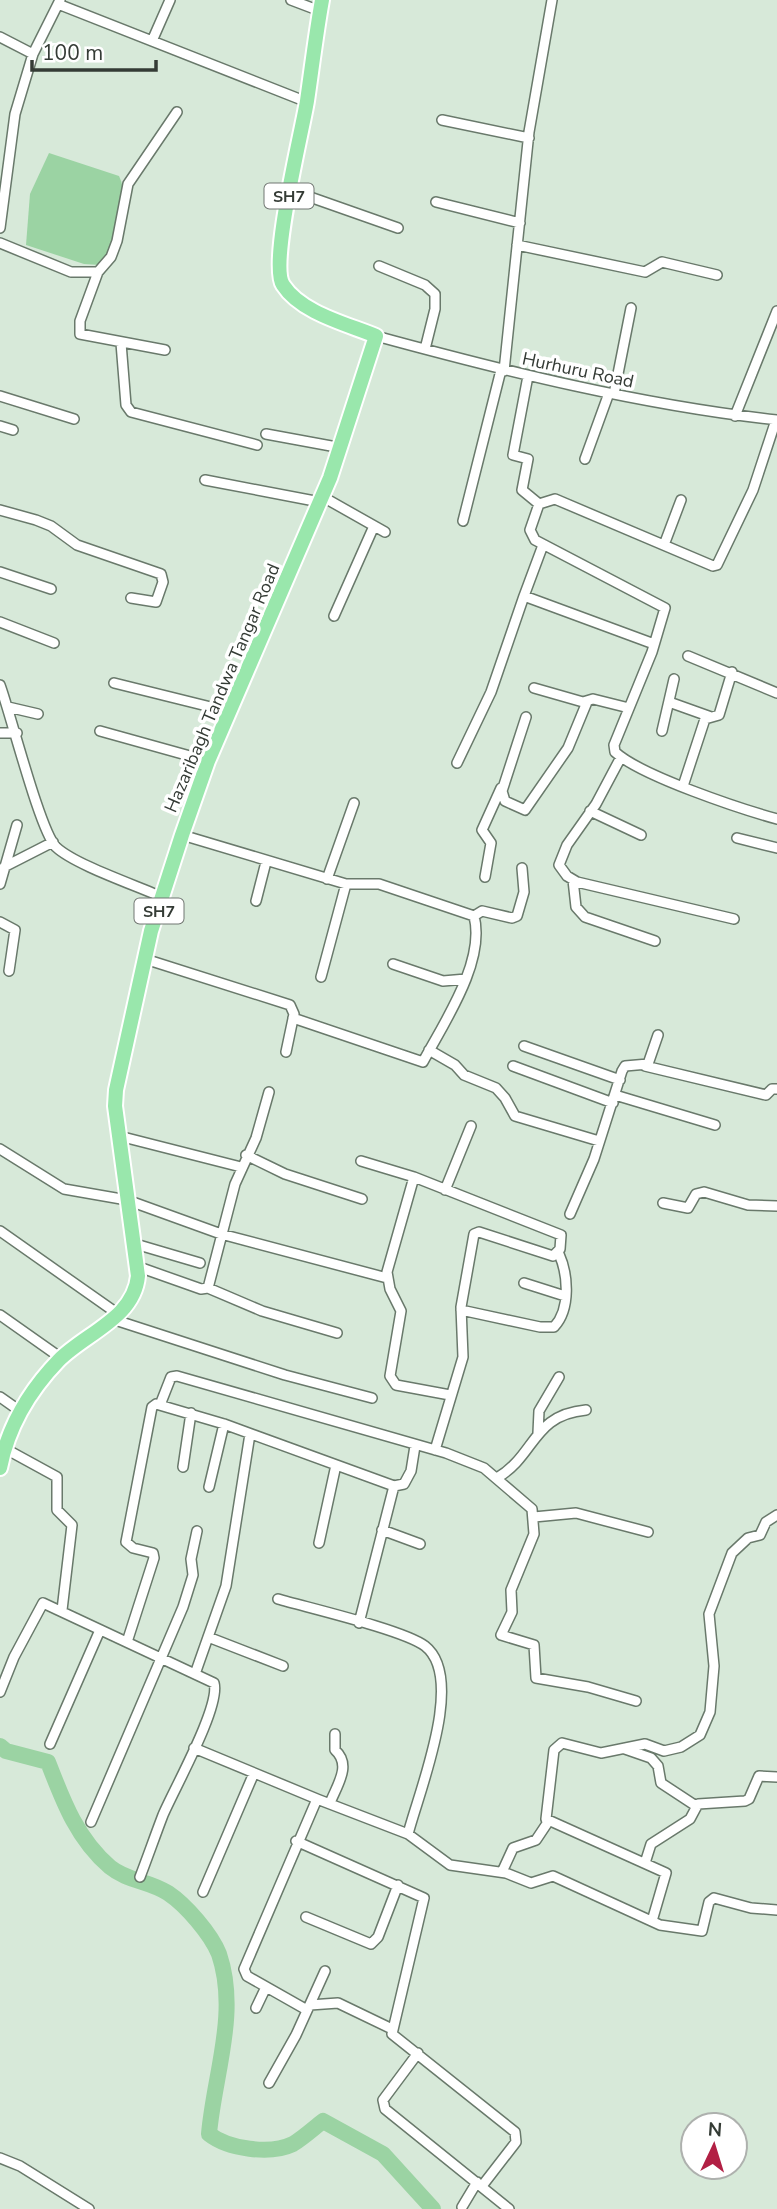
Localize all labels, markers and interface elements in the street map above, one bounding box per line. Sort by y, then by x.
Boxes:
scale bar [32,28,156,72]
text: 100 m [42,39,103,67]
road number: SH7 [264,184,314,208]
street label: Hurhuru Road [520,346,636,394]
street label: Hazaribagh Tandwa Tangar Road [159,560,285,816]
road number: SH7 [134,898,184,923]
north arrow [679,2111,749,2181]
text: N [707,2117,723,2144]

